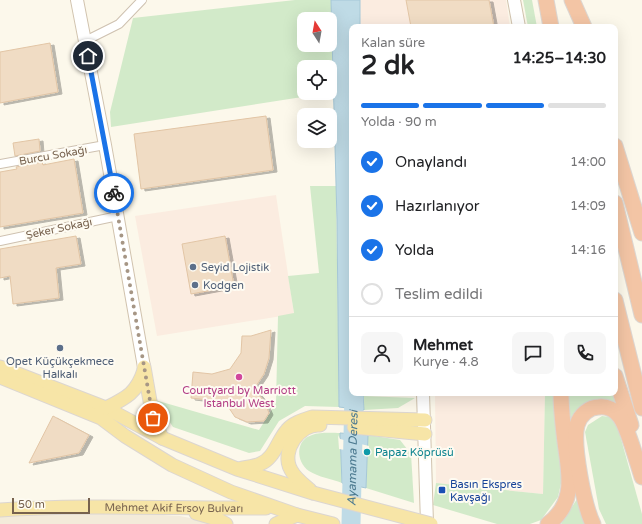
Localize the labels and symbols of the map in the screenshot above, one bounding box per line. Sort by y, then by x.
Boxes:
north arrow [297,12,337,52]
pin [71,39,105,73]
street label: Burcu Sokağı [18,143,88,168]
courier [94,173,134,213]
street label: Şeker Sokağı [25,215,93,242]
place label: Seyid Lojistik [201,261,269,274]
marker: Seyid Lojistik [188,262,198,272]
place label: Kodgen [203,279,244,292]
marker: Kodgen [190,280,200,290]
marker: Opet Küçükçekmece Halkalı [55,343,65,353]
place label: Opet Küçükçekmece Halkalı [6,355,114,381]
marker: Courtyard by Marriott Istanbul West [234,372,244,382]
place label: Courtyard by Marriott Istanbul West [182,384,296,410]
pin [136,401,170,435]
water label: Ayamama Deresi [344,408,361,506]
place label: Papaz Köprüsü [375,446,454,459]
marker: Papaz Köprüsü [362,447,372,457]
place label: Basın Ekspres Kavşağı [450,478,522,504]
marker: Basın Ekspres Kavşağı [437,485,447,495]
scale bar [12,496,90,515]
street label: Mehmet Akif Ersoy Bulvarı [105,501,243,515]

